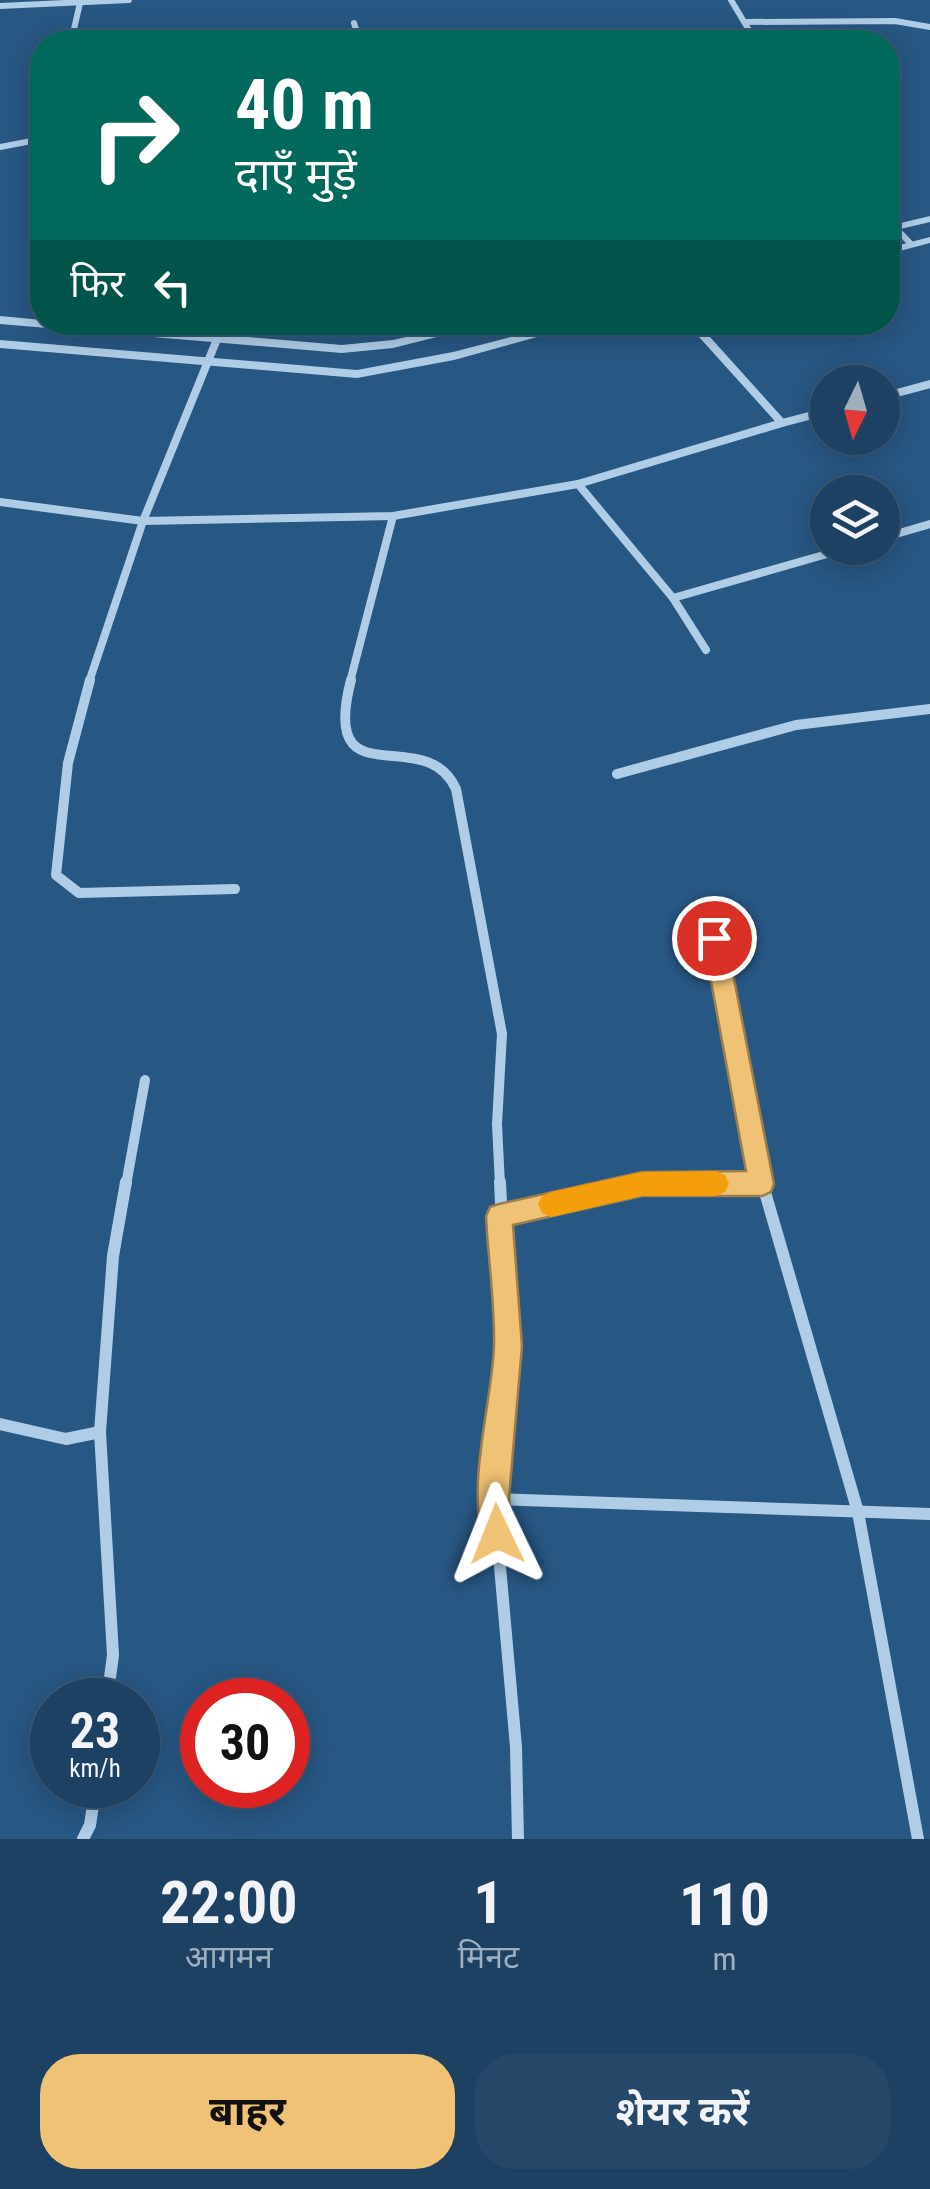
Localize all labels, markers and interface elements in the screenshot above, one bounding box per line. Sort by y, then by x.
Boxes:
text: 40 m [235,64,374,146]
icon: right [70,70,200,200]
text: दाएँ मुड़ें [235,148,357,201]
icon: left [145,260,200,315]
text: फिर [70,262,125,306]
north arrow [810,365,900,455]
map controls [810,365,900,565]
button: layers [810,475,900,565]
pin [672,896,757,981]
icon: arrive [687,911,742,966]
position arrow [445,1482,549,1586]
speed limit sign: 30 [180,1678,310,1808]
text: 23 [70,1702,120,1760]
text: km/h [69,1754,121,1783]
text: 22:00 [160,1867,298,1938]
text: 1 [473,1867,504,1938]
text: 110 [679,1869,770,1940]
text: आगमन [185,1938,273,1976]
text: मिनट [458,1938,519,1976]
text: m [712,1940,737,1978]
button: बाहर [40,2054,455,2169]
button: शेयर करें [475,2054,890,2169]

